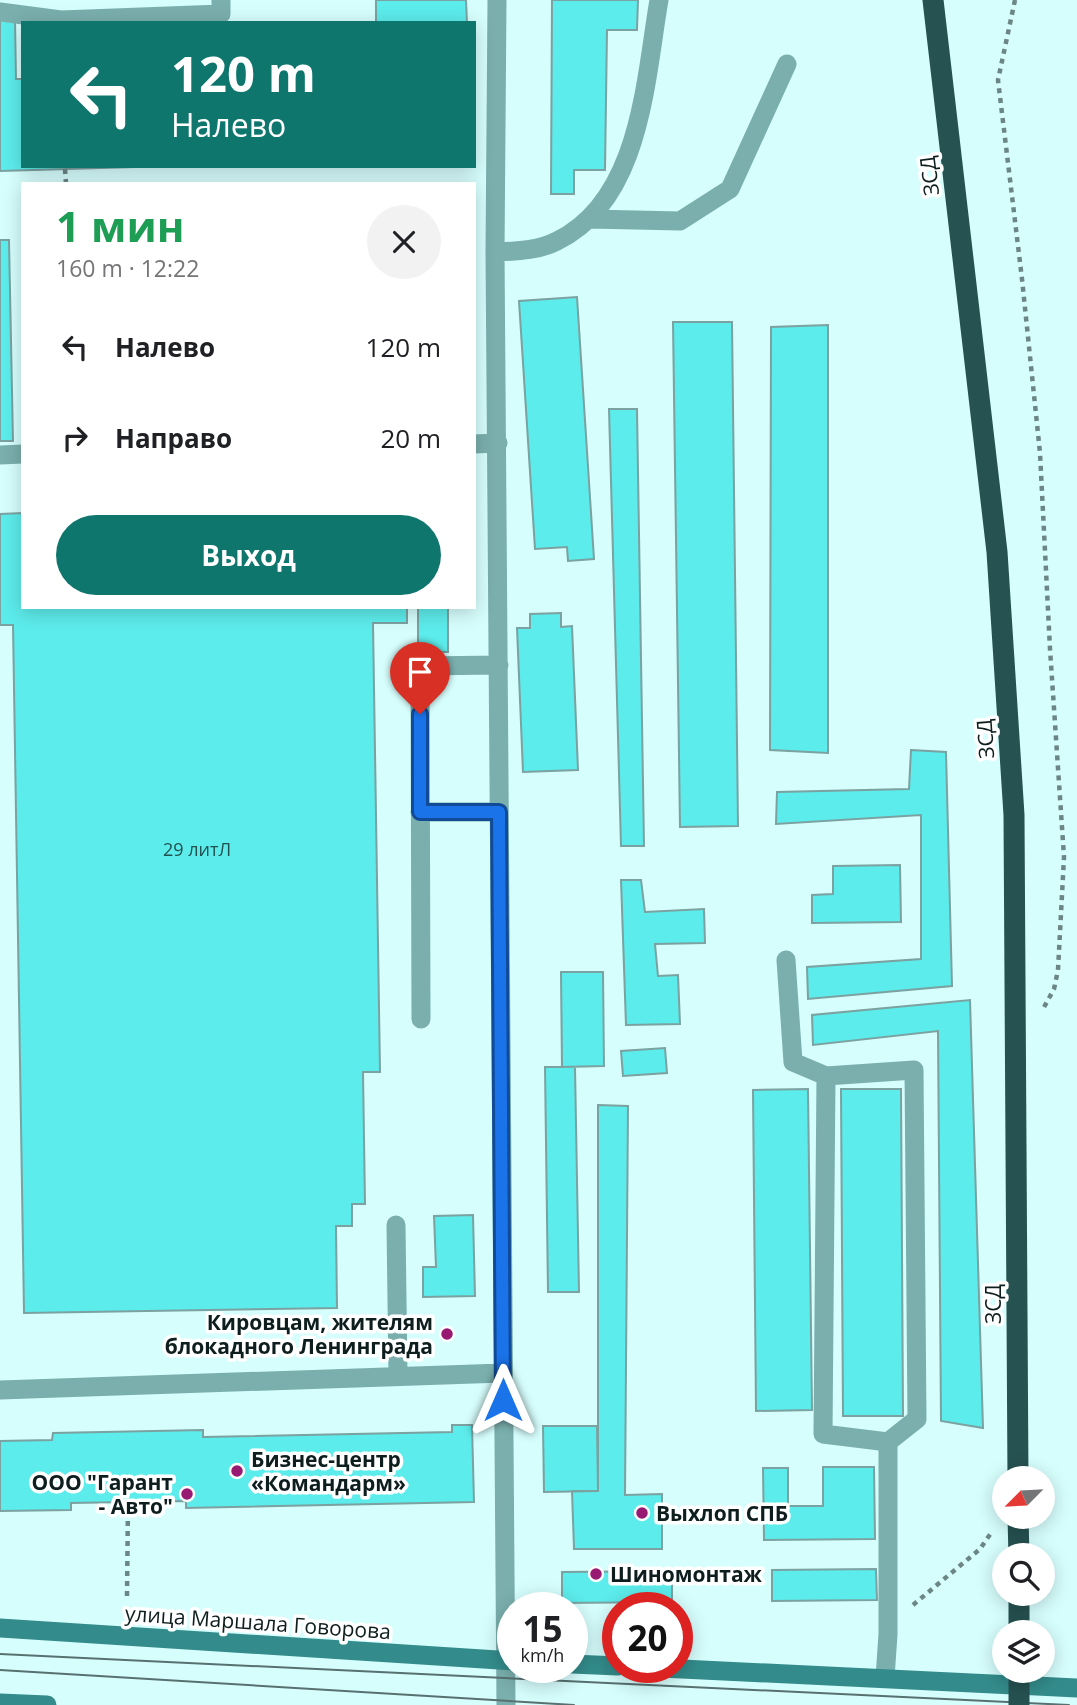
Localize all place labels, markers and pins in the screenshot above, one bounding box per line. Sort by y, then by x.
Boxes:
pin [390,642,450,714]
place label: Кировцам, жителям блокадного Ленинграда [165,1308,433,1360]
marker: Кировцам, жителям блокадного Ленинграда [439,1326,455,1342]
place label: Бизнес-центр «Командарм» [251,1445,406,1497]
marker: Бизнес-центр «Командарм» [229,1463,245,1479]
place label: ООО "Гарант - Авто" [32,1468,173,1520]
marker: ООО "Гарант - Авто" [179,1486,195,1502]
place label: Выхлоп СПБ [656,1499,788,1527]
marker: Выхлоп СПБ [634,1505,650,1521]
place label: Шиномонтаж [610,1560,763,1588]
marker: Шиномонтаж [588,1566,604,1582]

